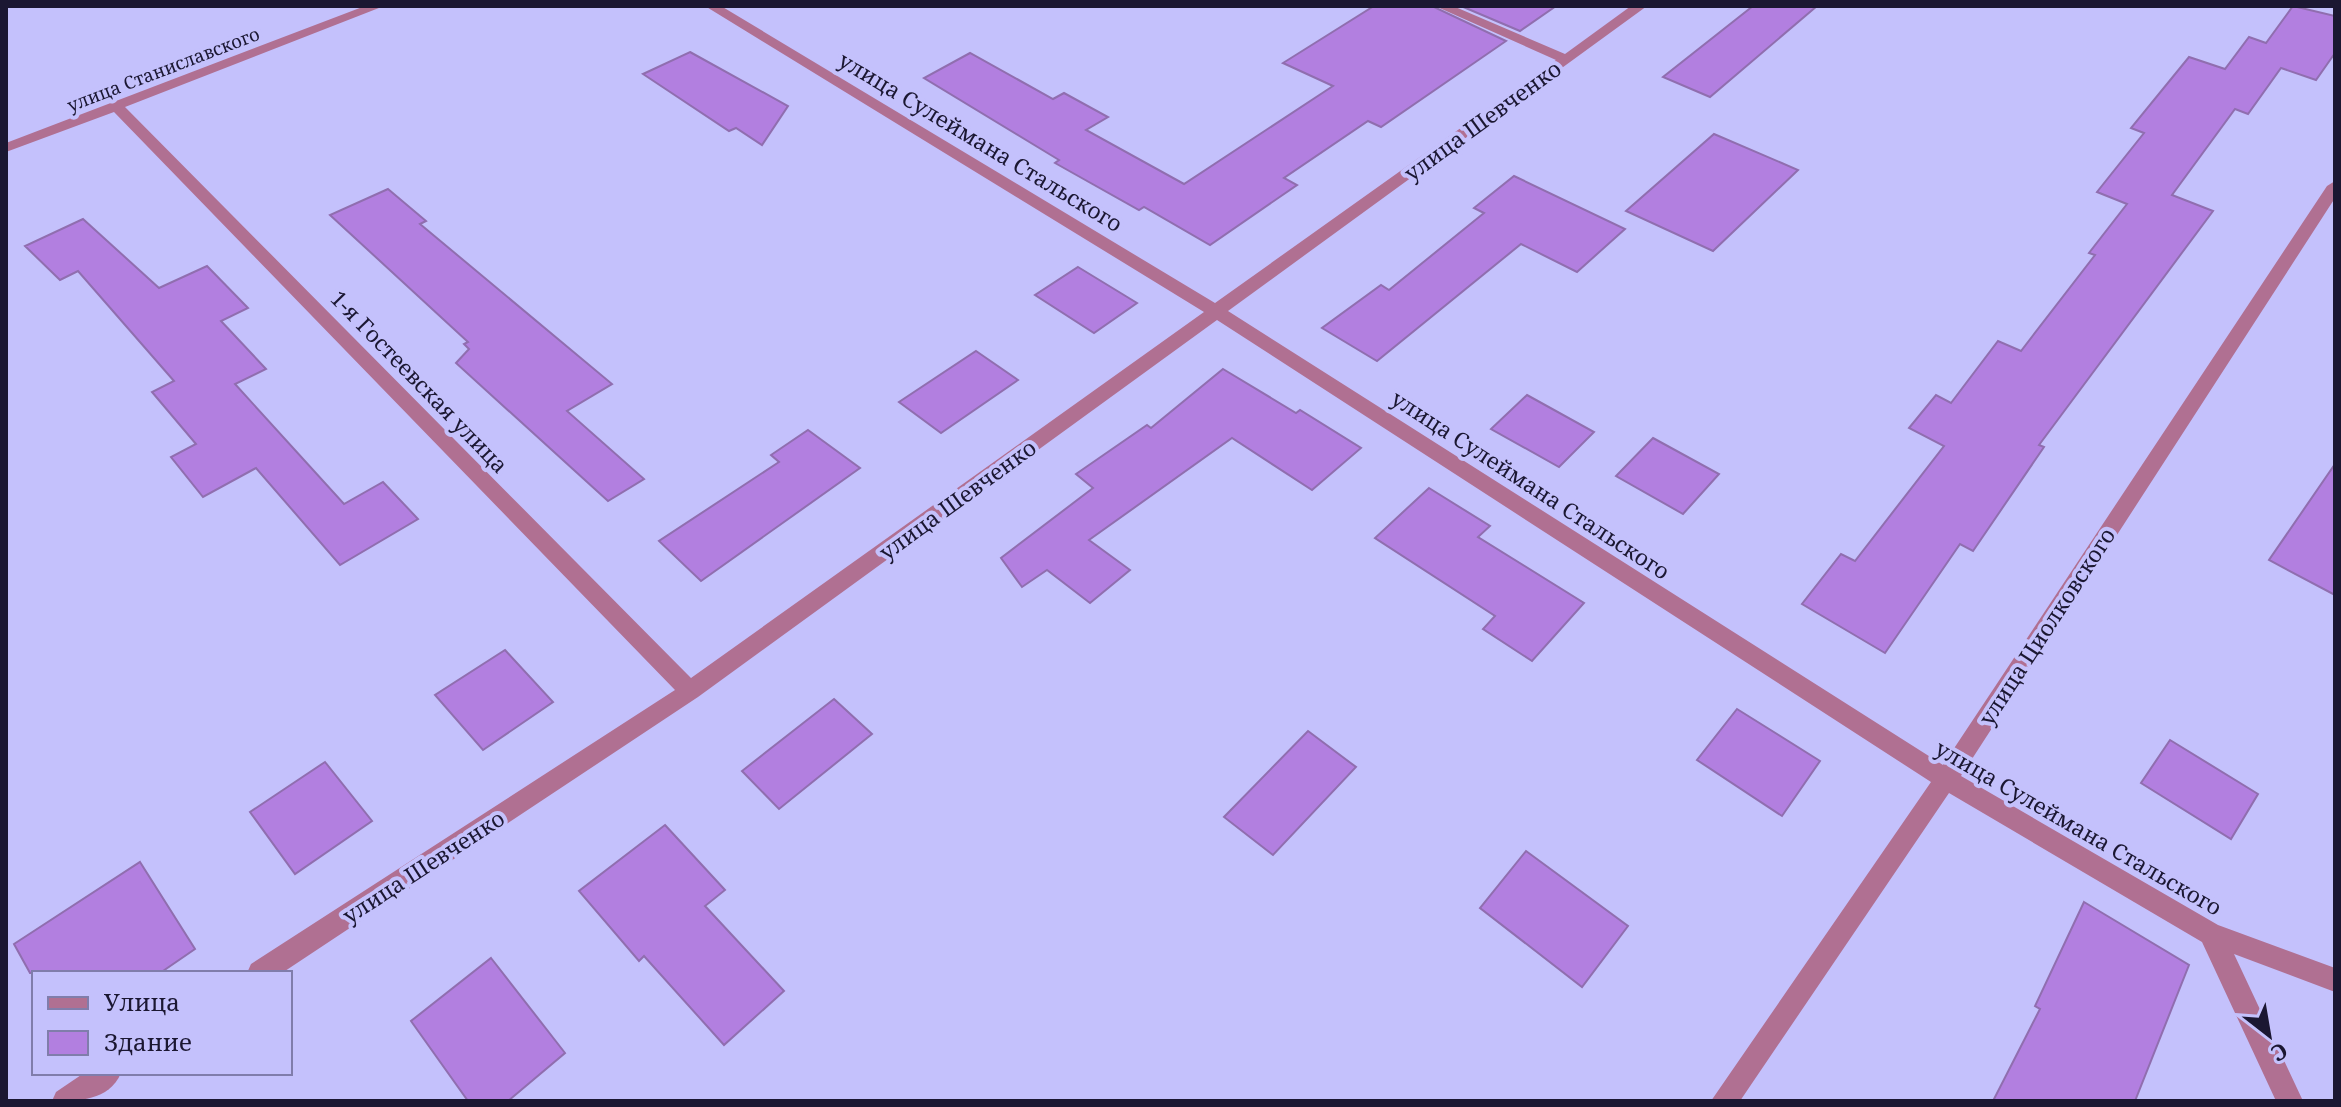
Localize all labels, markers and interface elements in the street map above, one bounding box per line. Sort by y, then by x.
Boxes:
street label: улица Станиславского [63,21,263,117]
street label: улица Сулеймана Стальского [833,44,1129,238]
street label: улица Шевченко [1397,53,1567,187]
street label: 1-я Гостеевская улица [325,283,515,479]
street label: улица Сулеймана Стальского [1386,383,1676,585]
street label: улица Шевченко [872,432,1042,566]
street label: улица Циолковского [1971,522,2121,730]
street label: улица Сулеймана Стальского [1930,732,2228,922]
street label: улица Шевченко [336,802,510,930]
legend [32,971,292,1075]
text: Улица [104,985,180,1018]
north arrow [2229,995,2309,1075]
text: Здание [104,1025,192,1058]
text: С [2266,1036,2294,1070]

